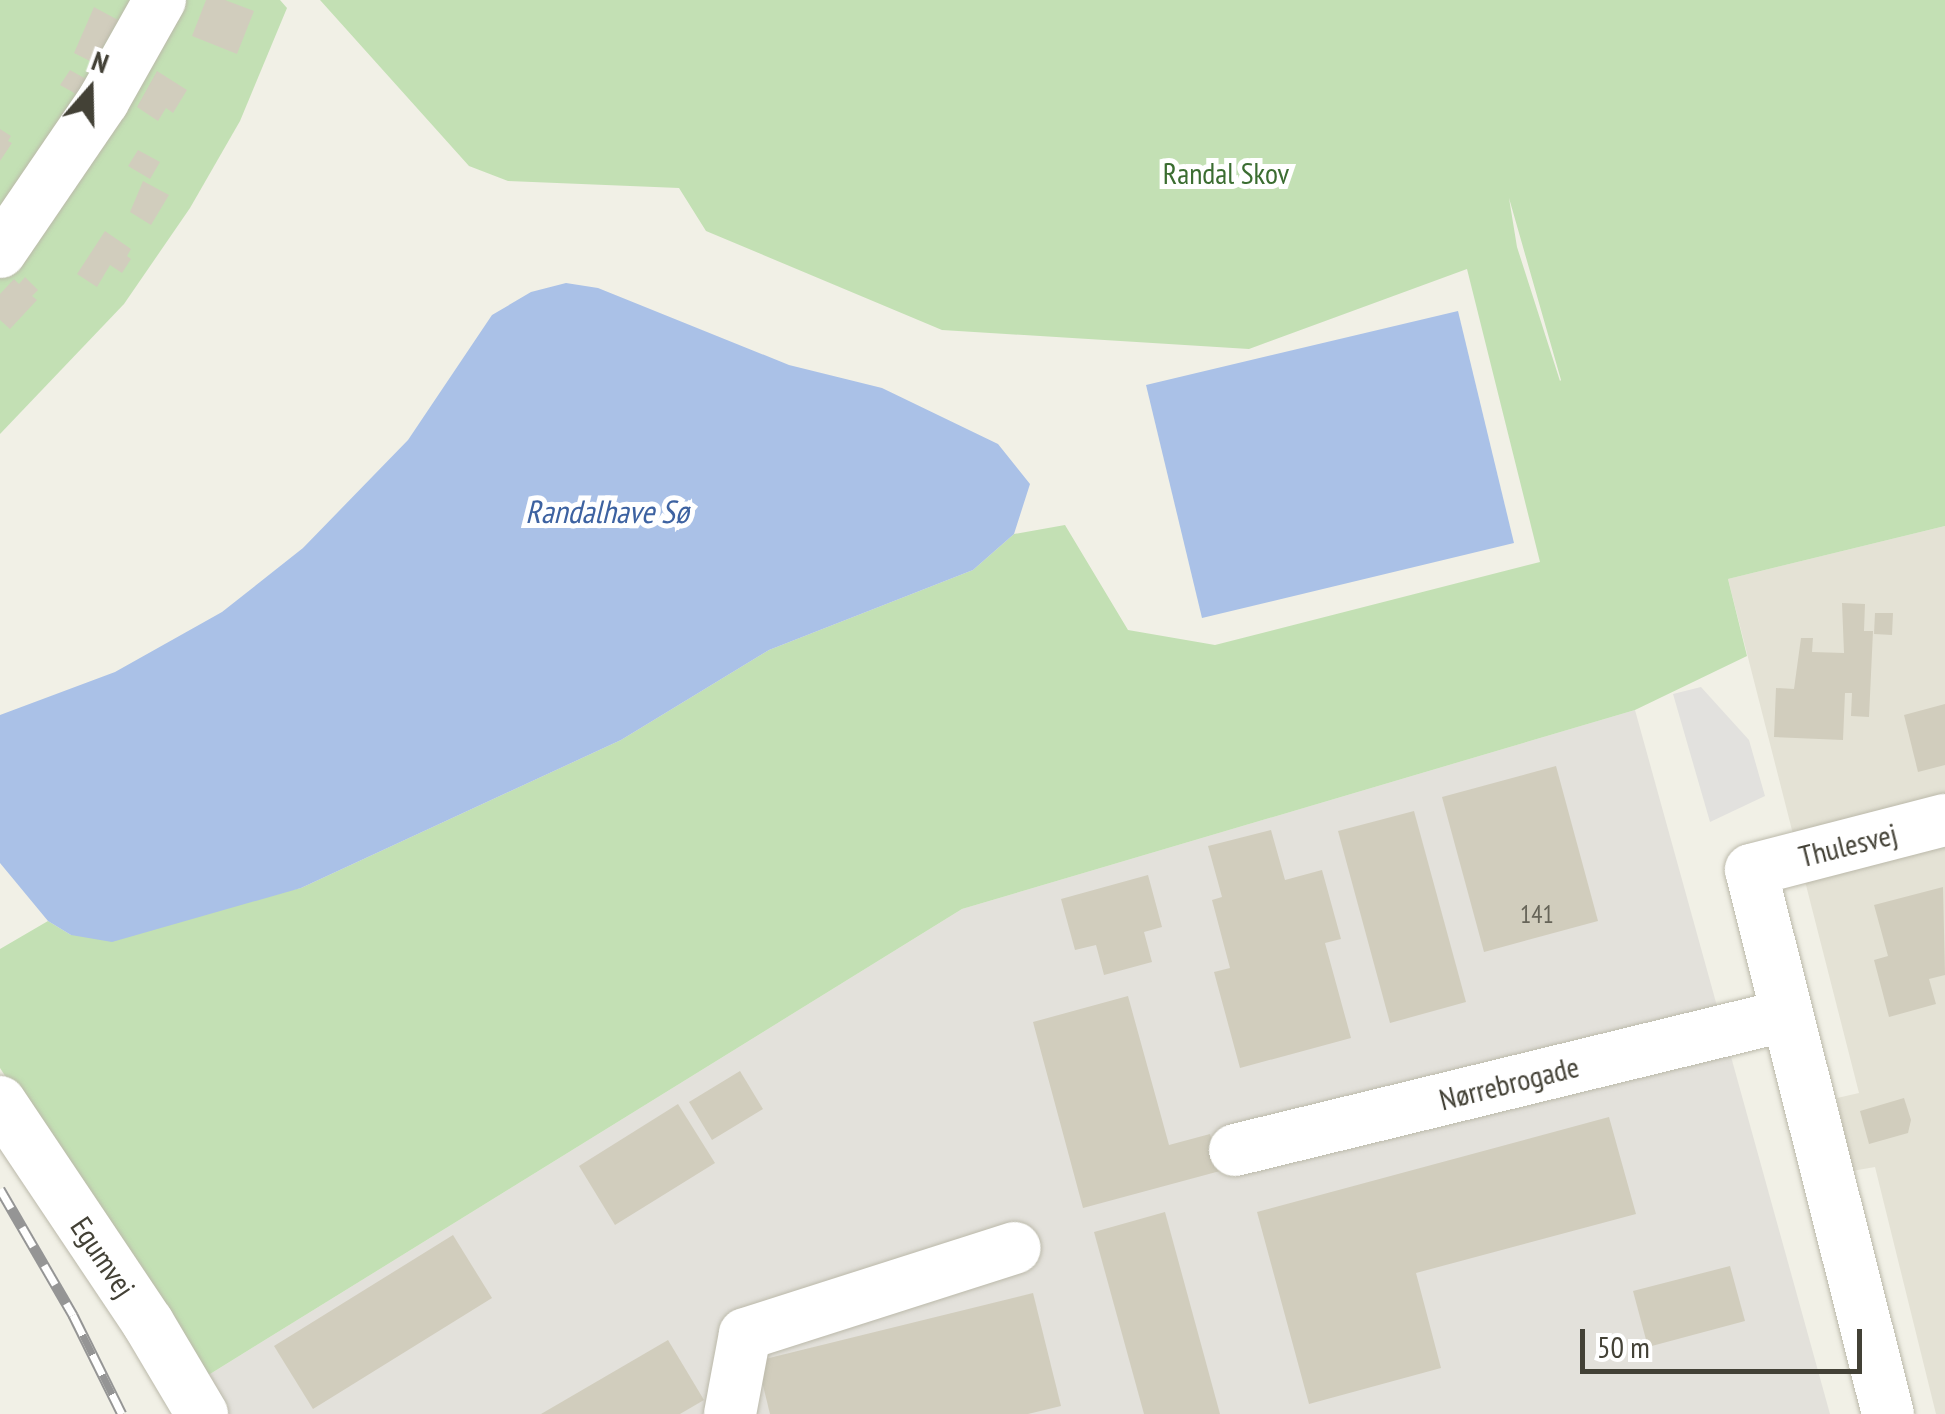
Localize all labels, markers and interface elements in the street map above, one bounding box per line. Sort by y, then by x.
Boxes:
north arrow [40,40,140,140]
text: N [87,41,114,81]
park label: Randal Skov [1163,155,1289,191]
water label: Randalhave Sø [525,492,689,530]
street label: Thulesvej [1795,815,1901,875]
house number: 141 [1520,899,1554,929]
street label: Nørrebrogade [1435,1048,1583,1118]
street label: Egumvej [63,1210,143,1304]
scale bar [1585,1309,1868,1371]
text: 50 m [1597,1327,1650,1366]

